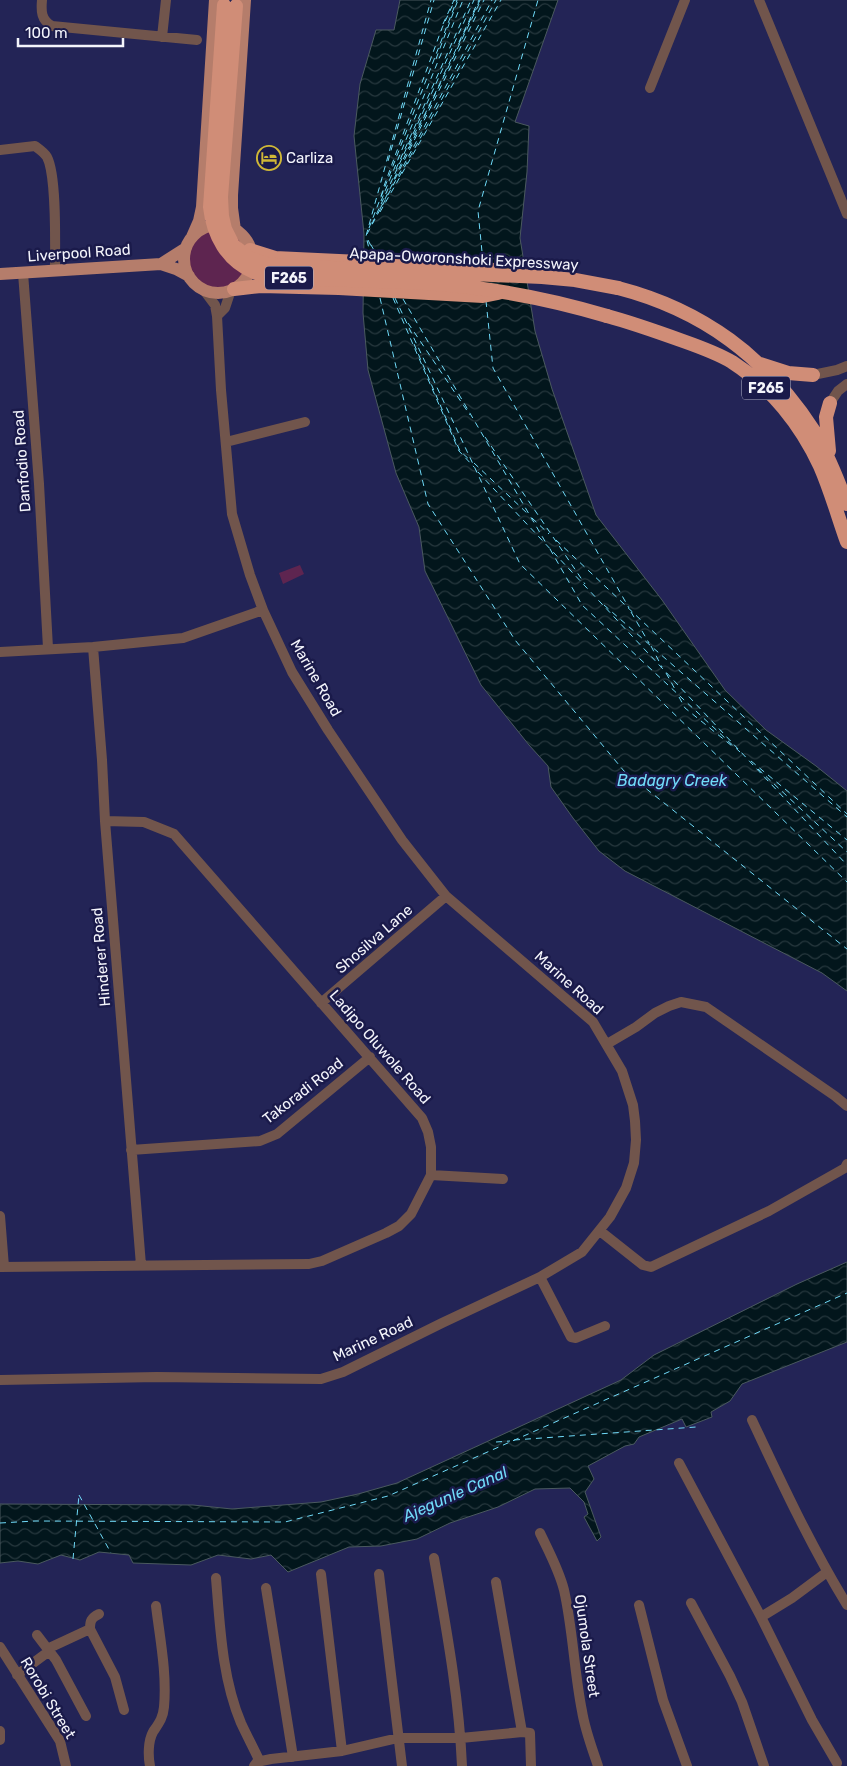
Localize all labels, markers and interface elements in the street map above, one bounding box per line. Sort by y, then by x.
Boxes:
scale bar [18,15,122,47]
text: 100 m [25,24,67,42]
hotel icon: Carliza [256,145,282,171]
place label: Carliza [286,149,333,167]
street label: Liverpool Road [27,240,131,266]
street label: Apapa-Oworonshoki Expressway [349,244,579,274]
road number: F265 [265,266,313,290]
road number: F265 [742,376,790,399]
street label: Danfodio Road [9,409,35,513]
street label: Marine Road [287,636,345,720]
water label: Badagry Creek [617,771,728,790]
street label: Shosilva Lane [332,901,416,977]
street label: Hinderer Road [88,907,114,1007]
street label: Marine Road [531,947,607,1019]
street label: Ladipo Oluwole Road [326,986,434,1108]
street label: Takoradi Road [259,1054,347,1128]
street label: Marine Road [330,1313,416,1365]
water label: Ajegunle Canal [399,1462,511,1526]
street label: Ojumola Street [571,1593,603,1699]
street label: Rorobi Street [17,1654,79,1742]

